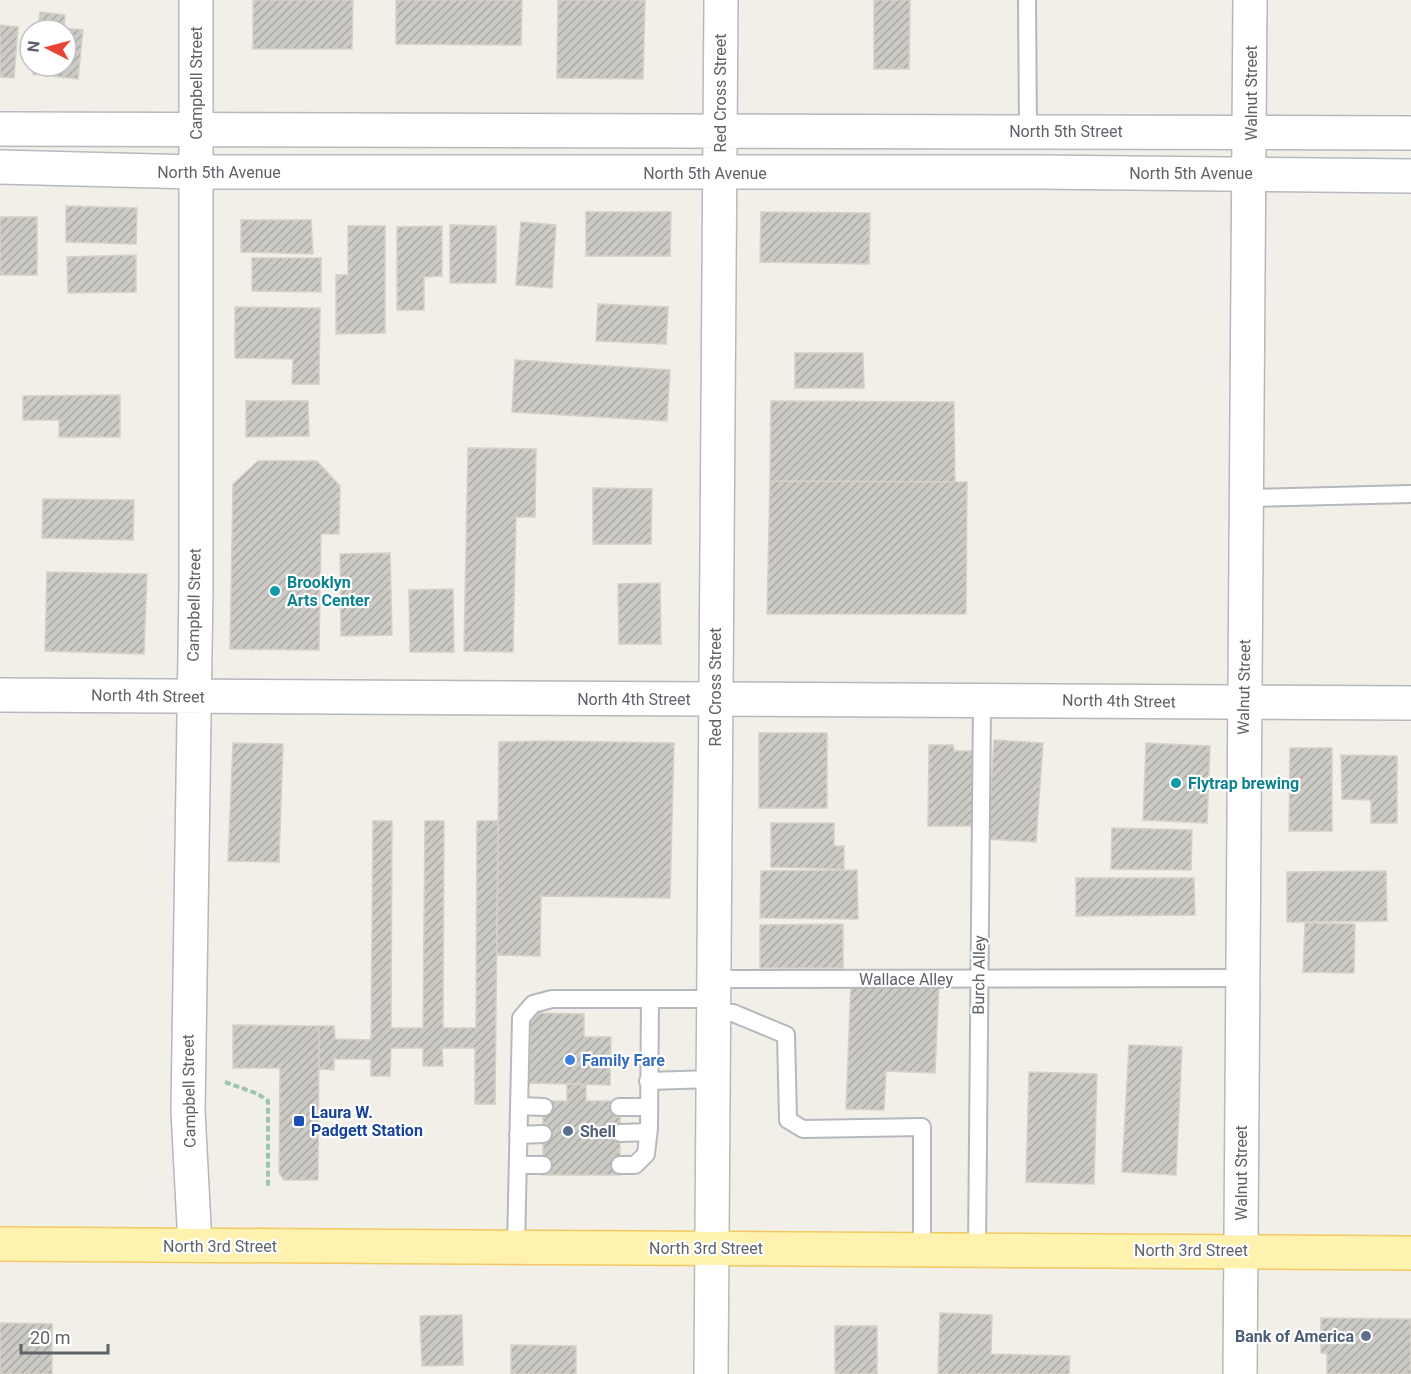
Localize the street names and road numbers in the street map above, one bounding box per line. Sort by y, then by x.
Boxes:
street label: Campbell Street [187,26,206,140]
street label: Red Cross Street [711,34,730,152]
street label: Walnut Street [1242,45,1261,141]
street label: North 5th Street [1009,122,1123,141]
street label: North 5th Avenue [157,163,281,182]
street label: North 5th Avenue [643,164,767,183]
street label: North 5th Avenue [1129,164,1253,183]
street label: Campbell Street [184,548,204,662]
street label: Red Cross Street [706,628,725,746]
street label: Walnut Street [1234,639,1254,735]
street label: North 4th Street [91,686,205,706]
street label: North 4th Street [577,690,691,709]
street label: North 4th Street [1062,691,1176,711]
street label: Burch Alley [969,935,989,1015]
street label: Wallace Alley [859,970,953,989]
street label: Campbell Street [179,1034,199,1148]
street label: Walnut Street [1232,1125,1251,1221]
street label: North 3rd Street [163,1237,277,1256]
street label: North 3rd Street [649,1239,763,1258]
street label: North 3rd Street [1134,1241,1248,1260]

